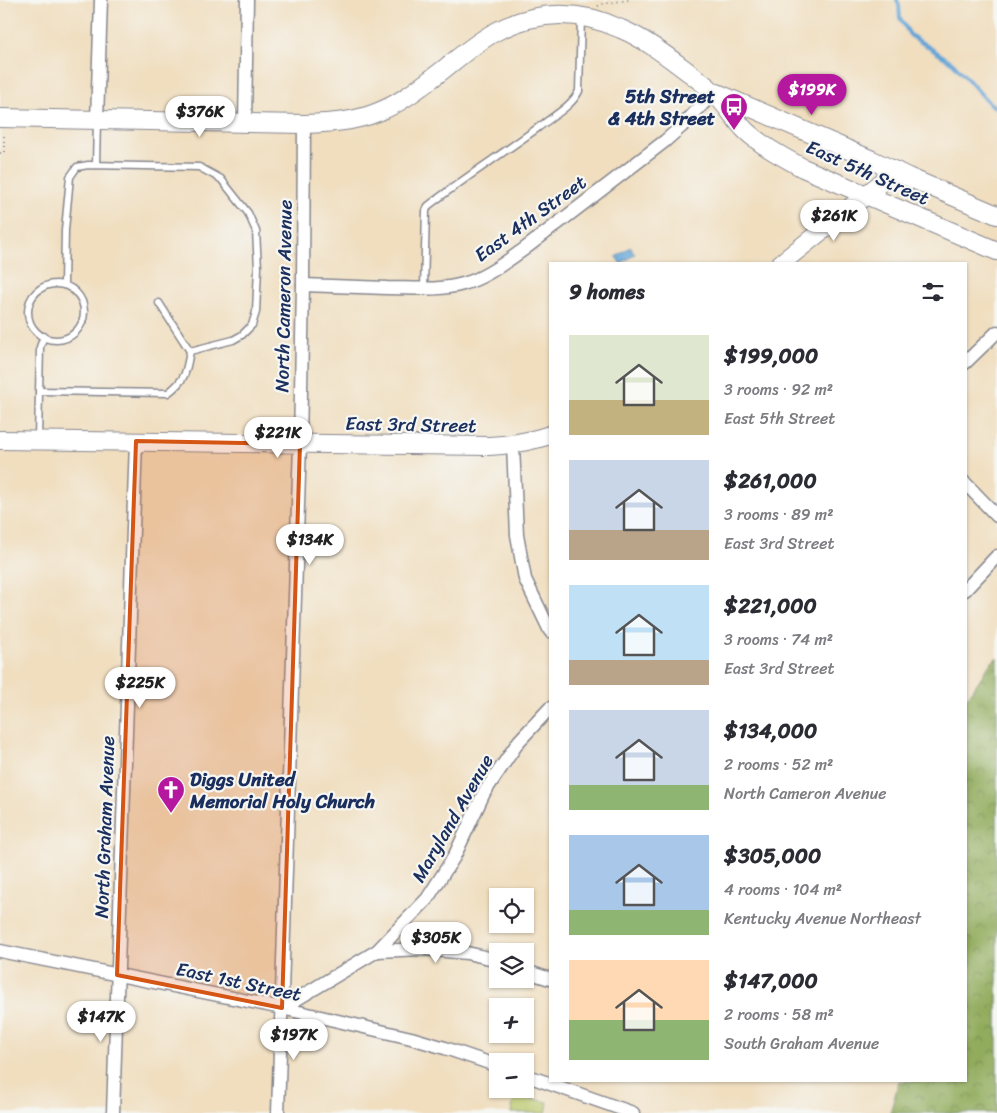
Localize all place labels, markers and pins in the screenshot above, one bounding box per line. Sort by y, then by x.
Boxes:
pin: $199K [777,74,847,116]
place label: 5th Street & 4th Street [608,80,716,135]
bus stop icon: 5th Street & 4th Street [719,92,749,131]
pin: $376K [165,96,235,138]
pin: $261K [799,200,869,242]
pin: $221K [243,416,313,459]
pin: $134K [275,524,345,566]
pin: $225K [105,666,175,709]
place label: Diggs United Memorial Holy Church [189,763,375,818]
church icon: Diggs United Memorial Holy Church [156,775,186,814]
pin: $305K [401,922,471,964]
pin: $147K [66,1000,136,1043]
pin: $197K [259,1018,329,1061]

